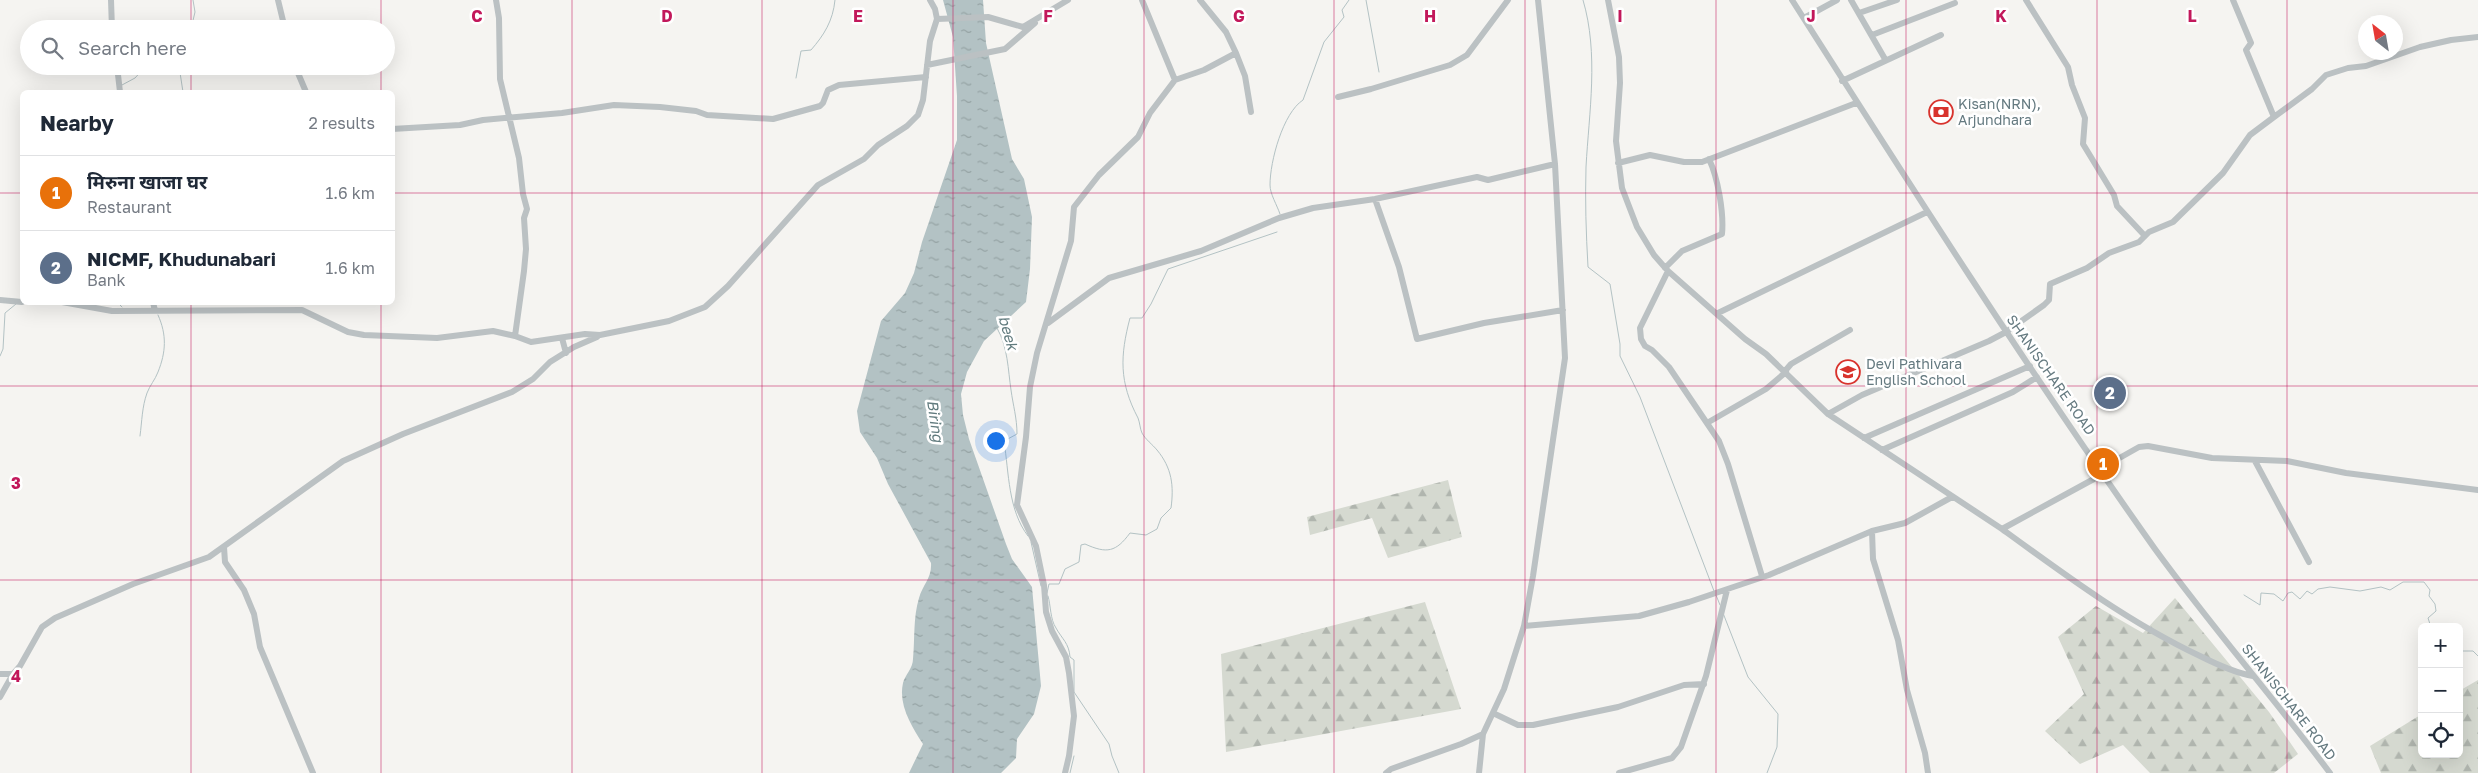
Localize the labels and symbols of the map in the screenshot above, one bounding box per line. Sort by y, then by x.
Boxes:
text: C [471,6,483,26]
text: D [661,6,673,26]
text: E [853,6,863,26]
text: F [1043,6,1053,26]
text: G [1233,6,1245,26]
text: H [1424,6,1436,26]
text: I [1617,6,1623,26]
text: J [1806,6,1816,26]
text: K [1995,6,2007,26]
text: L [2187,6,2197,26]
north arrow [2358,15,2403,60]
place label: Kisan(NRN), Arjundhara [1958,95,2041,128]
bank icon: Kisan(NRN), Arjundhara [1928,99,1954,125]
street label: SHANISCHARE ROAD [2003,311,2099,438]
water label: beek [995,313,1023,354]
place label: Devi Pathivara English School [1866,355,1966,388]
school or university icon: Devi Pathivara English School [1835,359,1861,385]
pin: 2 [2094,374,2126,412]
water label: Biring [923,399,948,445]
your location [983,428,1009,454]
pin: 1 [2087,445,2119,483]
text: 3 [11,473,21,493]
street label: SHANISCHARE ROAD [2239,640,2340,763]
text: 4 [11,666,21,686]

